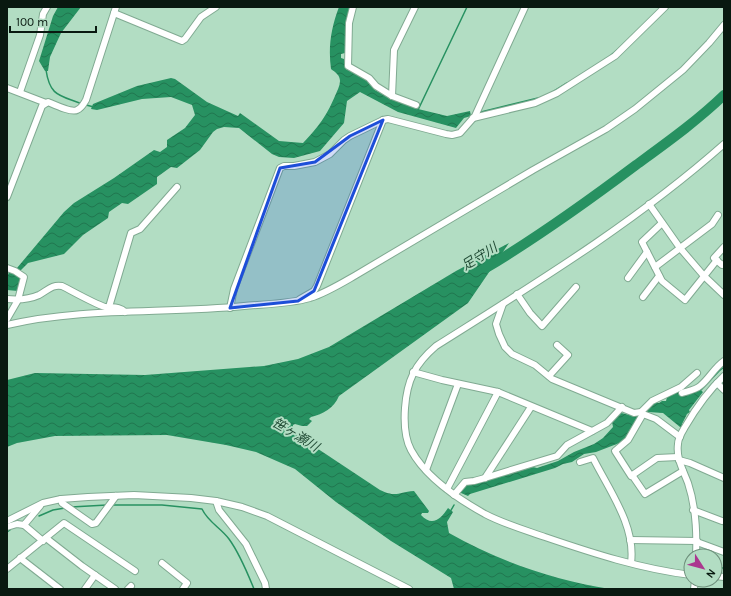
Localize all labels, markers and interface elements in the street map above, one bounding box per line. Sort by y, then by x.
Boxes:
scale bar [10,8,96,34]
text: 100 m [16,15,48,29]
water label: 足守川 [459,239,501,273]
water label: 笹ヶ瀬川 [270,415,324,455]
north arrow [683,548,723,588]
text: N [703,567,718,581]

